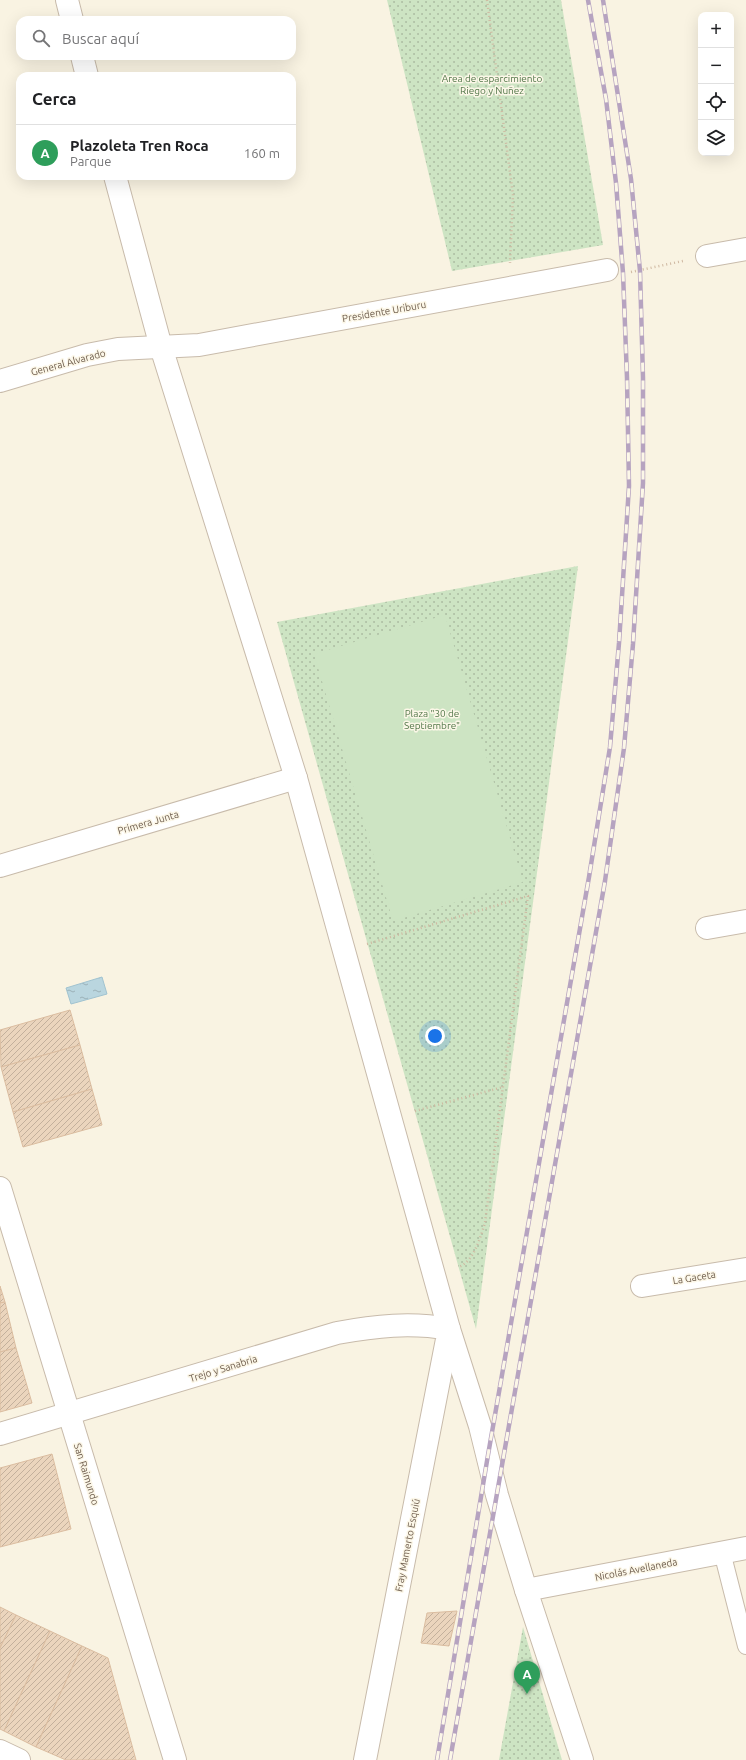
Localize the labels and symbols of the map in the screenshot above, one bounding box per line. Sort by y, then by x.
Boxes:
park label: Area de esparcimiento Riego y Nuñez [442,73,542,96]
street label: Presidente Uriburu [341,299,427,324]
street label: General Alvarado [30,347,107,378]
park label: Plaza "30 de Septiembre" [404,708,460,731]
street label: Primera Junta [116,809,180,836]
your location [425,1026,445,1046]
street label: La Gaceta [672,1269,716,1286]
street label: Trejo y Sanabria [188,1353,259,1384]
street label: San Raimundo [72,1442,101,1506]
street label: Fray Mamerto Esquiú [393,1498,422,1593]
street label: Nicolás Avellaneda [594,1556,678,1583]
pin: A [514,1661,540,1694]

